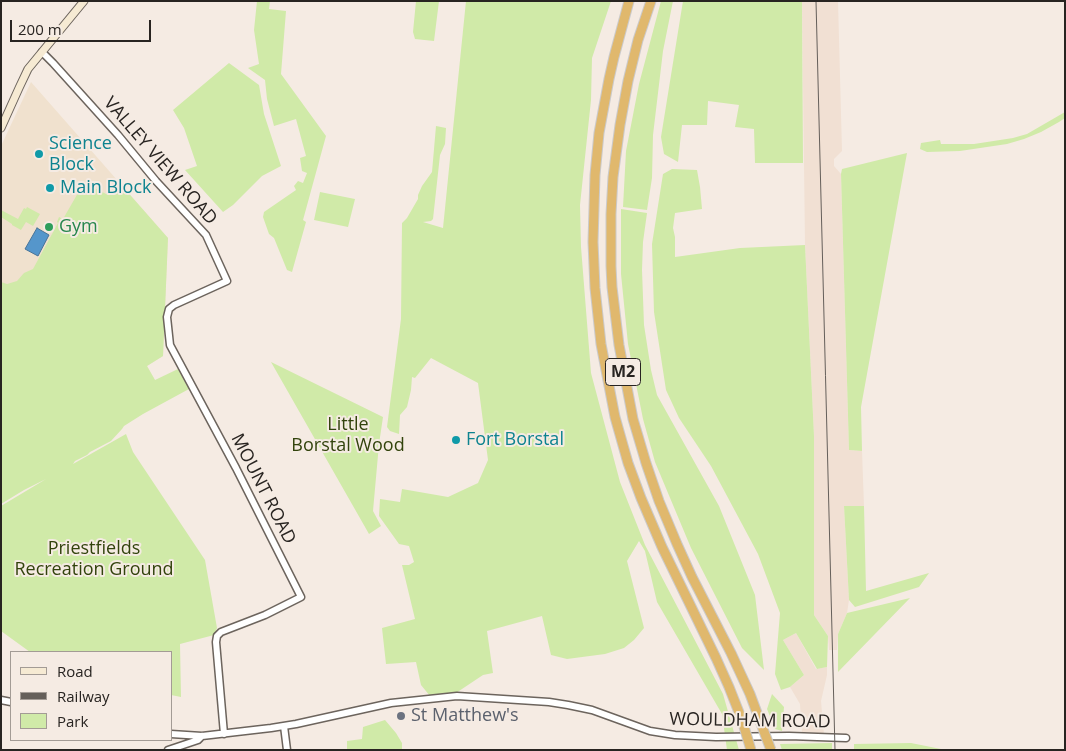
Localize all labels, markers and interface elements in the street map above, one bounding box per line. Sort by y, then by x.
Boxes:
scale bar [12,10,154,42]
text: 200 m [18,19,62,39]
street label: VALLEY VIEW ROAD [99,93,221,229]
place label: Science Block [49,133,112,176]
marker: Science Block [33,148,45,160]
place label: Main Block [60,177,152,199]
marker: Main Block [44,182,56,194]
place label: Gym [59,216,98,238]
marker: Gym [43,221,55,233]
road number: M2 [606,358,640,386]
park label: Little Borstal Wood [291,414,405,456]
place label: Fort Borstal [466,429,564,451]
street label: MOUNT ROAD [226,430,300,548]
marker: Fort Borstal [450,434,462,446]
park label: Priestfields Recreation Ground [14,538,174,580]
legend [10,651,172,741]
text: Road [57,661,93,681]
text: Railway [57,686,110,706]
place label: St Matthew's [411,705,519,727]
street label: WOULDHAM ROAD [669,709,831,733]
marker: St Matthew's [395,710,407,722]
text: Park [57,711,88,731]

